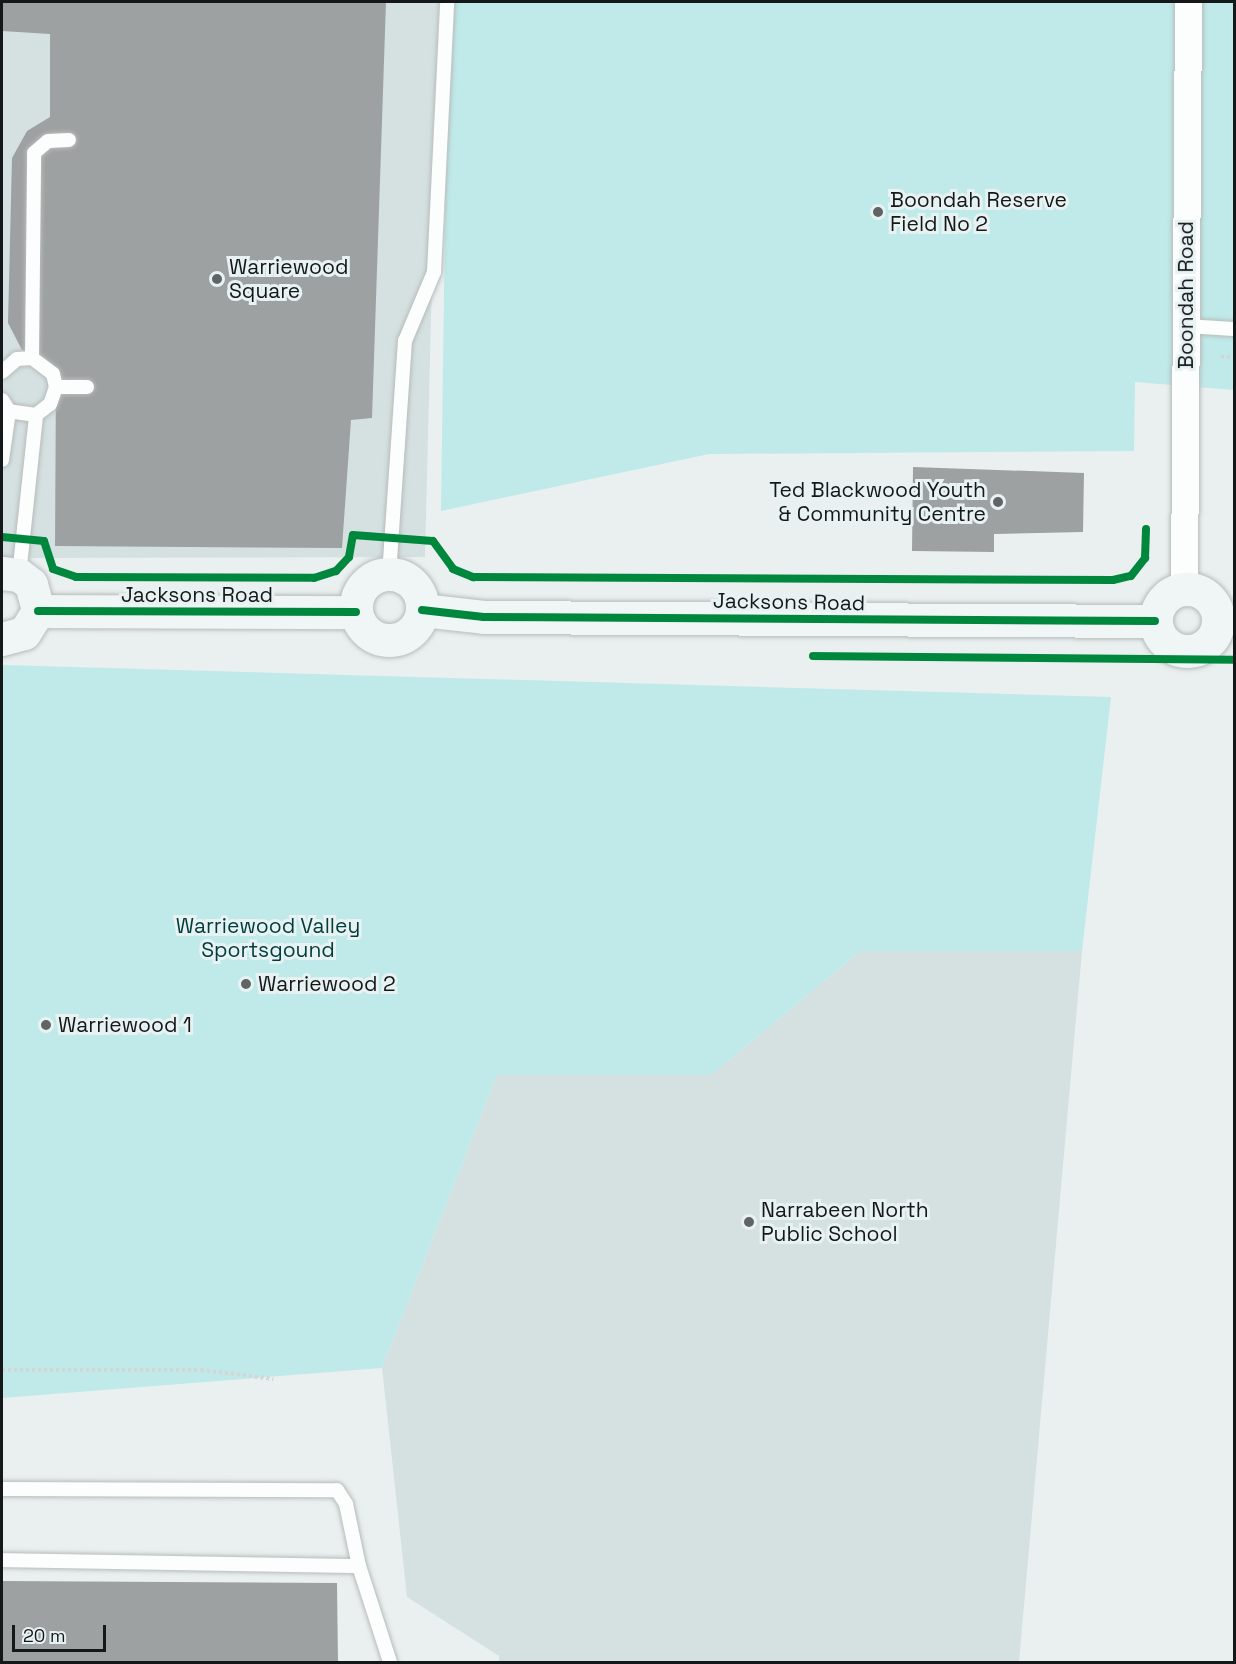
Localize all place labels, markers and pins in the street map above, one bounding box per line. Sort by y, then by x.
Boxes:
place label: Boondah Reserve Field No 2 [890,187,1067,237]
marker: Boondah Reserve Field No 2 [871,205,885,219]
place label: Warriewood Square [229,254,349,304]
marker: Warriewood Square [210,272,224,286]
place label: Ted Blackwood Youth & Community Centre [769,477,986,527]
marker: Ted Blackwood Youth & Community Centre [991,495,1005,509]
place label: Warriewood 2 [258,971,396,997]
marker: Warriewood 2 [239,977,253,991]
place label: Warriewood 1 [58,1012,192,1038]
marker: Warriewood 1 [39,1018,53,1032]
place label: Narrabeen North Public School [761,1197,929,1247]
marker: Narrabeen North Public School [742,1215,756,1229]

